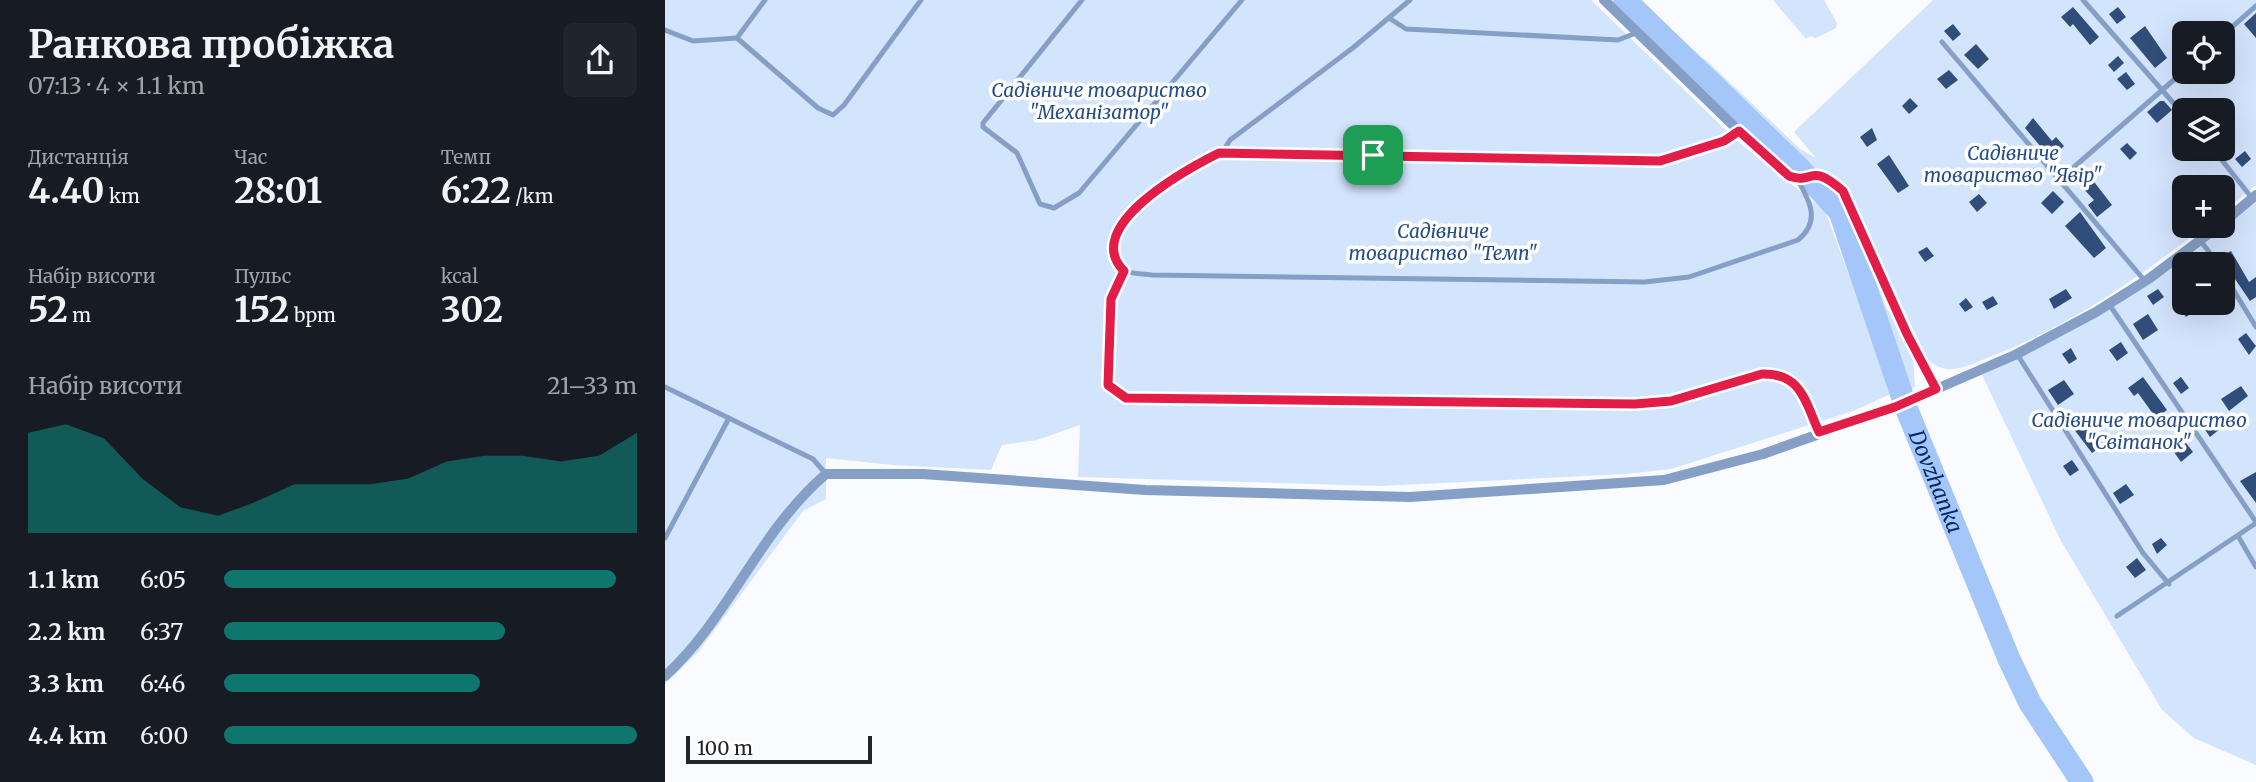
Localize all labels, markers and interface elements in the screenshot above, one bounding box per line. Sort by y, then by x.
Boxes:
text: Ранкова пробіжка [28,21,394,68]
map controls [2172,21,2235,315]
button: locate [2172,21,2235,84]
button: share [563,23,637,97]
text: 07:13 · 4 × 1.1 km [28,71,205,100]
park label: Садівниче товариство "Механізатор" [991,78,1207,124]
button: layers [2172,98,2235,161]
pin [1343,125,1403,185]
icon: arrive [1354,136,1392,174]
park label: Садівниче товариство "Явір" [1924,141,2103,187]
text: Дистанція [28,145,129,169]
text: Час [234,145,267,169]
text: Темп [441,145,491,169]
text: 4.40 [28,169,104,213]
text: 28:01 [234,169,322,213]
text: 6:22 [441,169,511,213]
button: + [2172,175,2235,238]
text: km [104,184,140,208]
text: /km [511,184,554,208]
park label: Садівниче товариство "Темп" [1349,219,1538,265]
button: − [2172,252,2235,315]
text: Набір висоти [28,264,156,288]
text: Пульс [234,264,291,288]
text: kcal [441,264,478,288]
text: 52 [28,288,68,332]
text: 152 [234,288,289,332]
text: 302 [441,288,503,332]
text: m [68,303,91,327]
text: bpm [289,303,336,327]
text: Набір висоти [28,371,182,400]
text: 21–33 m [547,371,637,400]
park label: Садівниче товариство "Світанок" [2031,408,2247,454]
water label: Dovzhanka [1903,425,1969,537]
text: 1.1 km [28,565,99,594]
text: 6:05 [140,565,186,594]
text: 2.2 km [28,617,106,646]
text: 6:37 [140,617,183,646]
text: 3.3 km [28,669,104,698]
text: 6:46 [140,669,186,698]
text: 4.4 km [28,721,107,750]
text: 6:00 [140,721,188,750]
scale bar [686,733,871,765]
text: 100 m [697,736,753,760]

